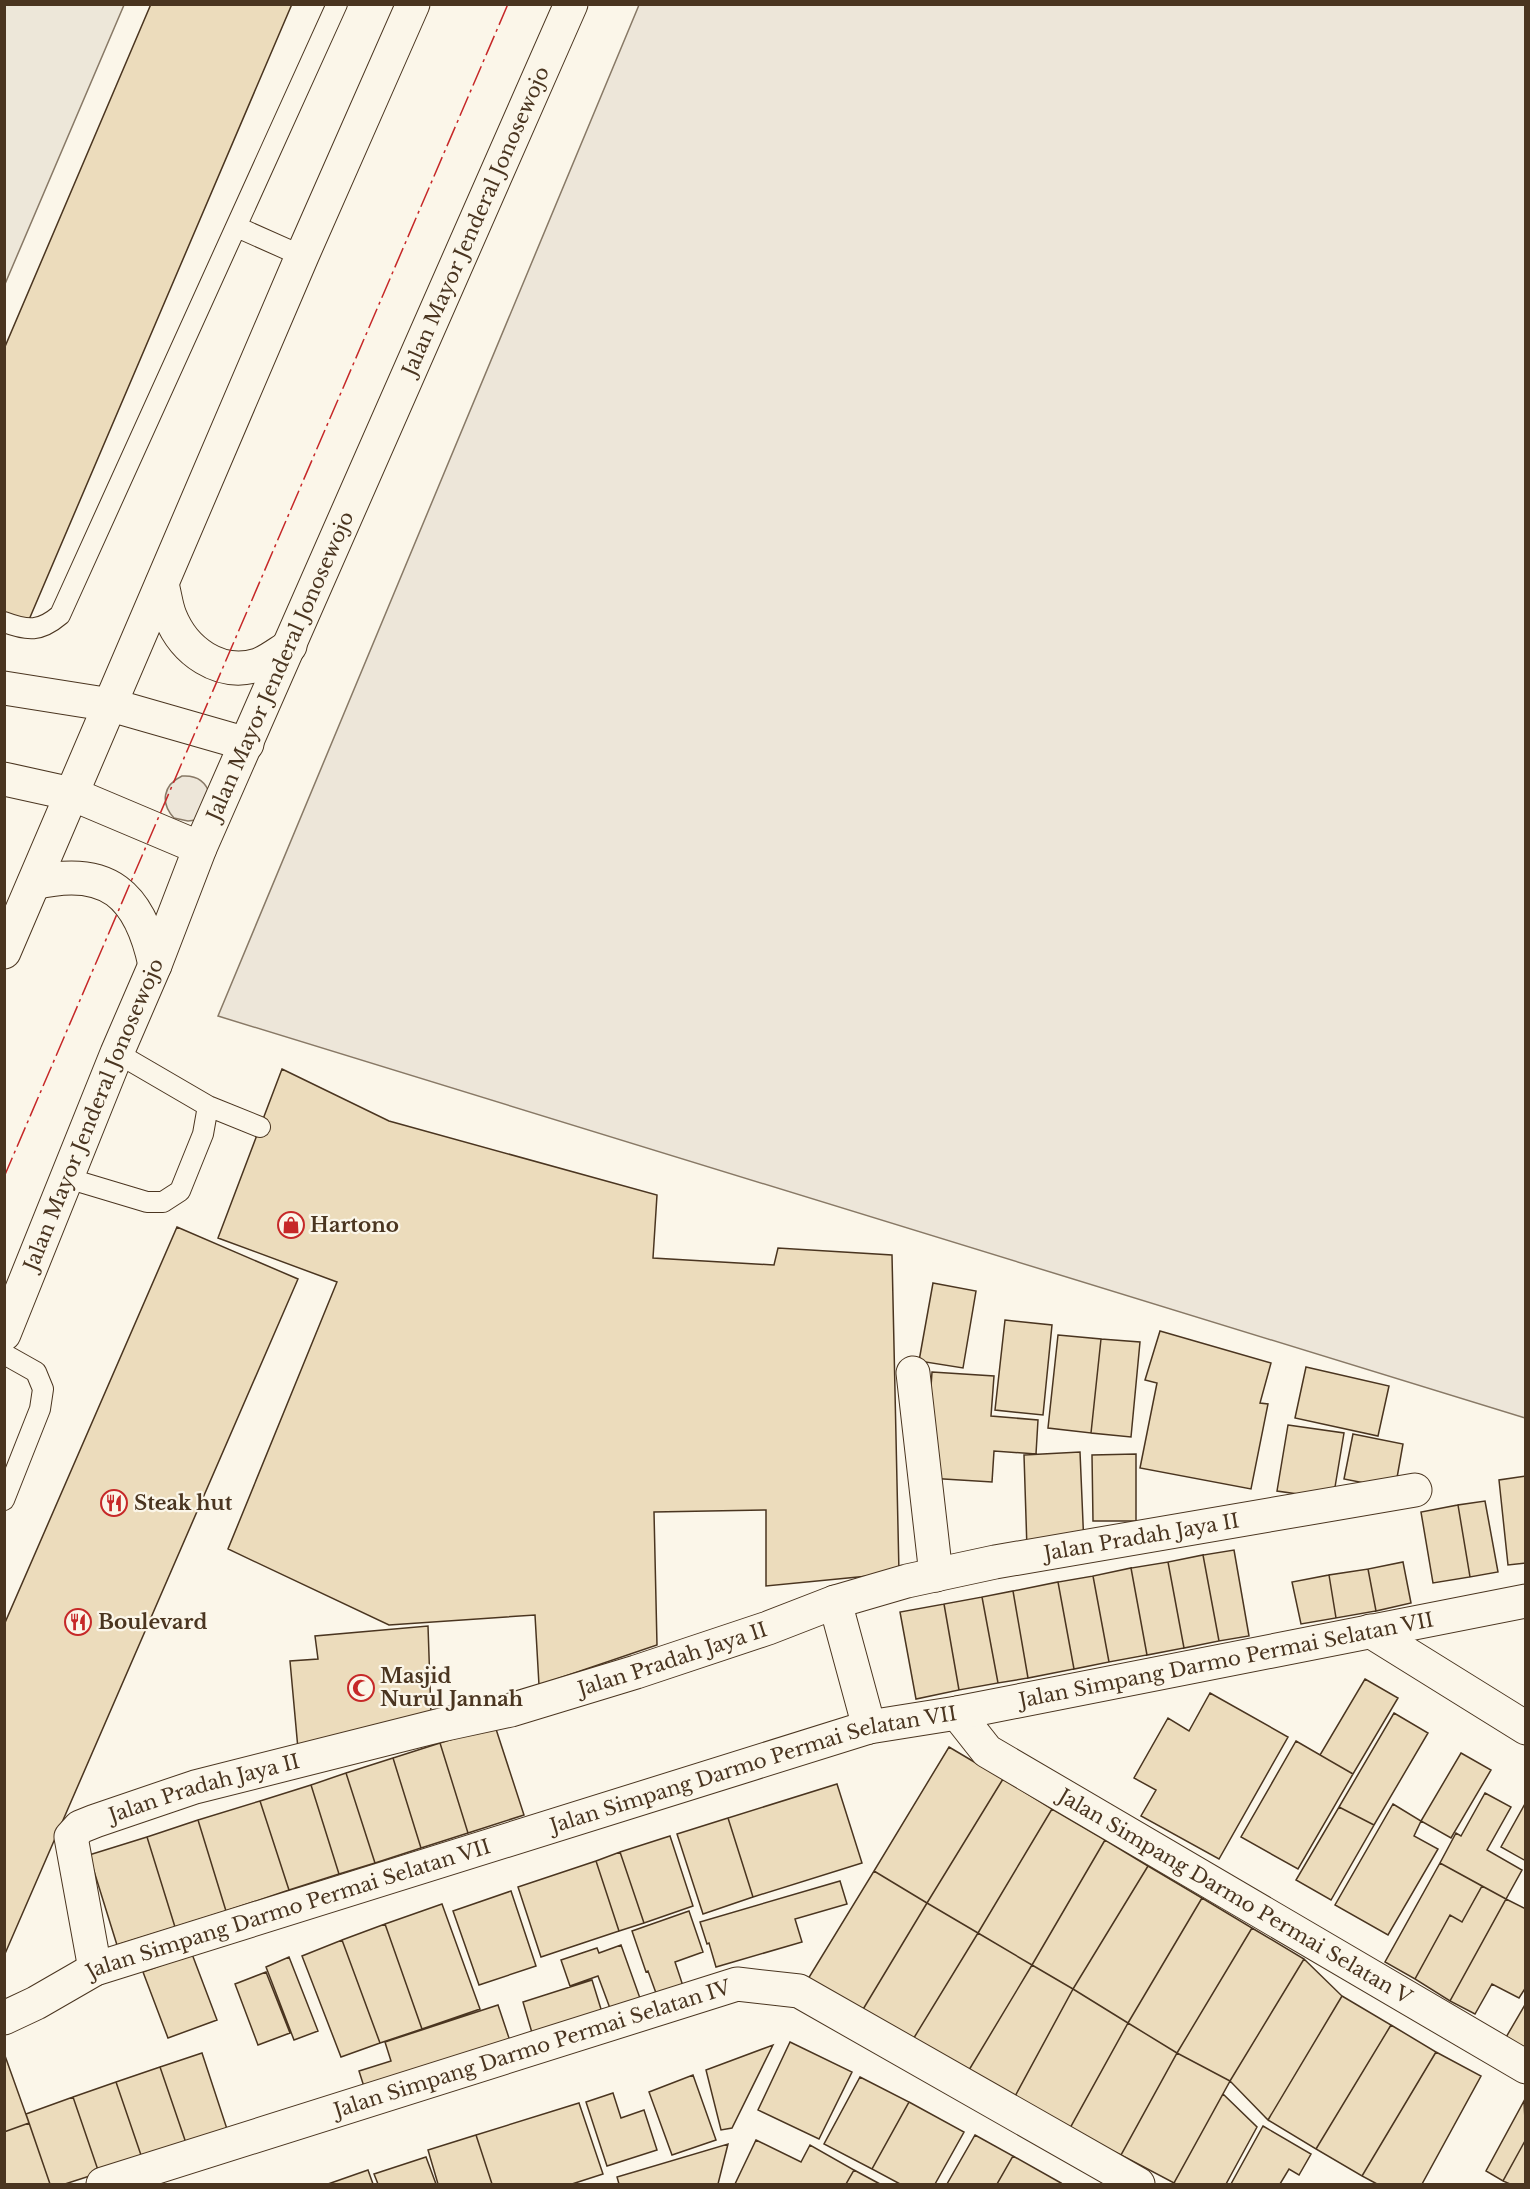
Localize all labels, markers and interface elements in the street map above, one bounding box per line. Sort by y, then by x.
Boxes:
street label: Jalan Mayor Jenderal Jonosewojo [396,63,554,382]
street label: Jalan Mayor Jenderal Jonosewojo [200,508,358,827]
street label: Jalan Mayor Jenderal Jonosewojo [18,955,168,1277]
shop icon: Hartono [276,1210,306,1240]
place label: Hartono [310,1213,399,1237]
restaurant icon: Steak hut [99,1488,129,1518]
place label: Steak hut [134,1491,233,1515]
street label: Jalan Pradah Jaya II [1039,1508,1241,1566]
restaurant icon: Boulevard [63,1607,93,1637]
street label: Jalan Simpang Darmo Permai Selatan VII [1014,1607,1436,1713]
place label: Boulevard [98,1610,207,1634]
street label: Jalan Pradah Jaya II [572,1617,770,1702]
place label: Masjid Nurul Jannah [380,1664,524,1711]
mosque icon: Masjid Nurul Jannah [346,1673,376,1703]
street label: Jalan Simpang Darmo Permai Selatan VII [544,1701,958,1839]
street label: Jalan Pradah Jaya II [103,1749,302,1828]
street label: Jalan Simpang Darmo Permai Selatan V [1052,1782,1416,2009]
street label: Jalan Simpang Darmo Permai Selatan VII [79,1834,493,1985]
street label: Jalan Simpang Darmo Permai Selatan IV [328,1975,734,2123]

